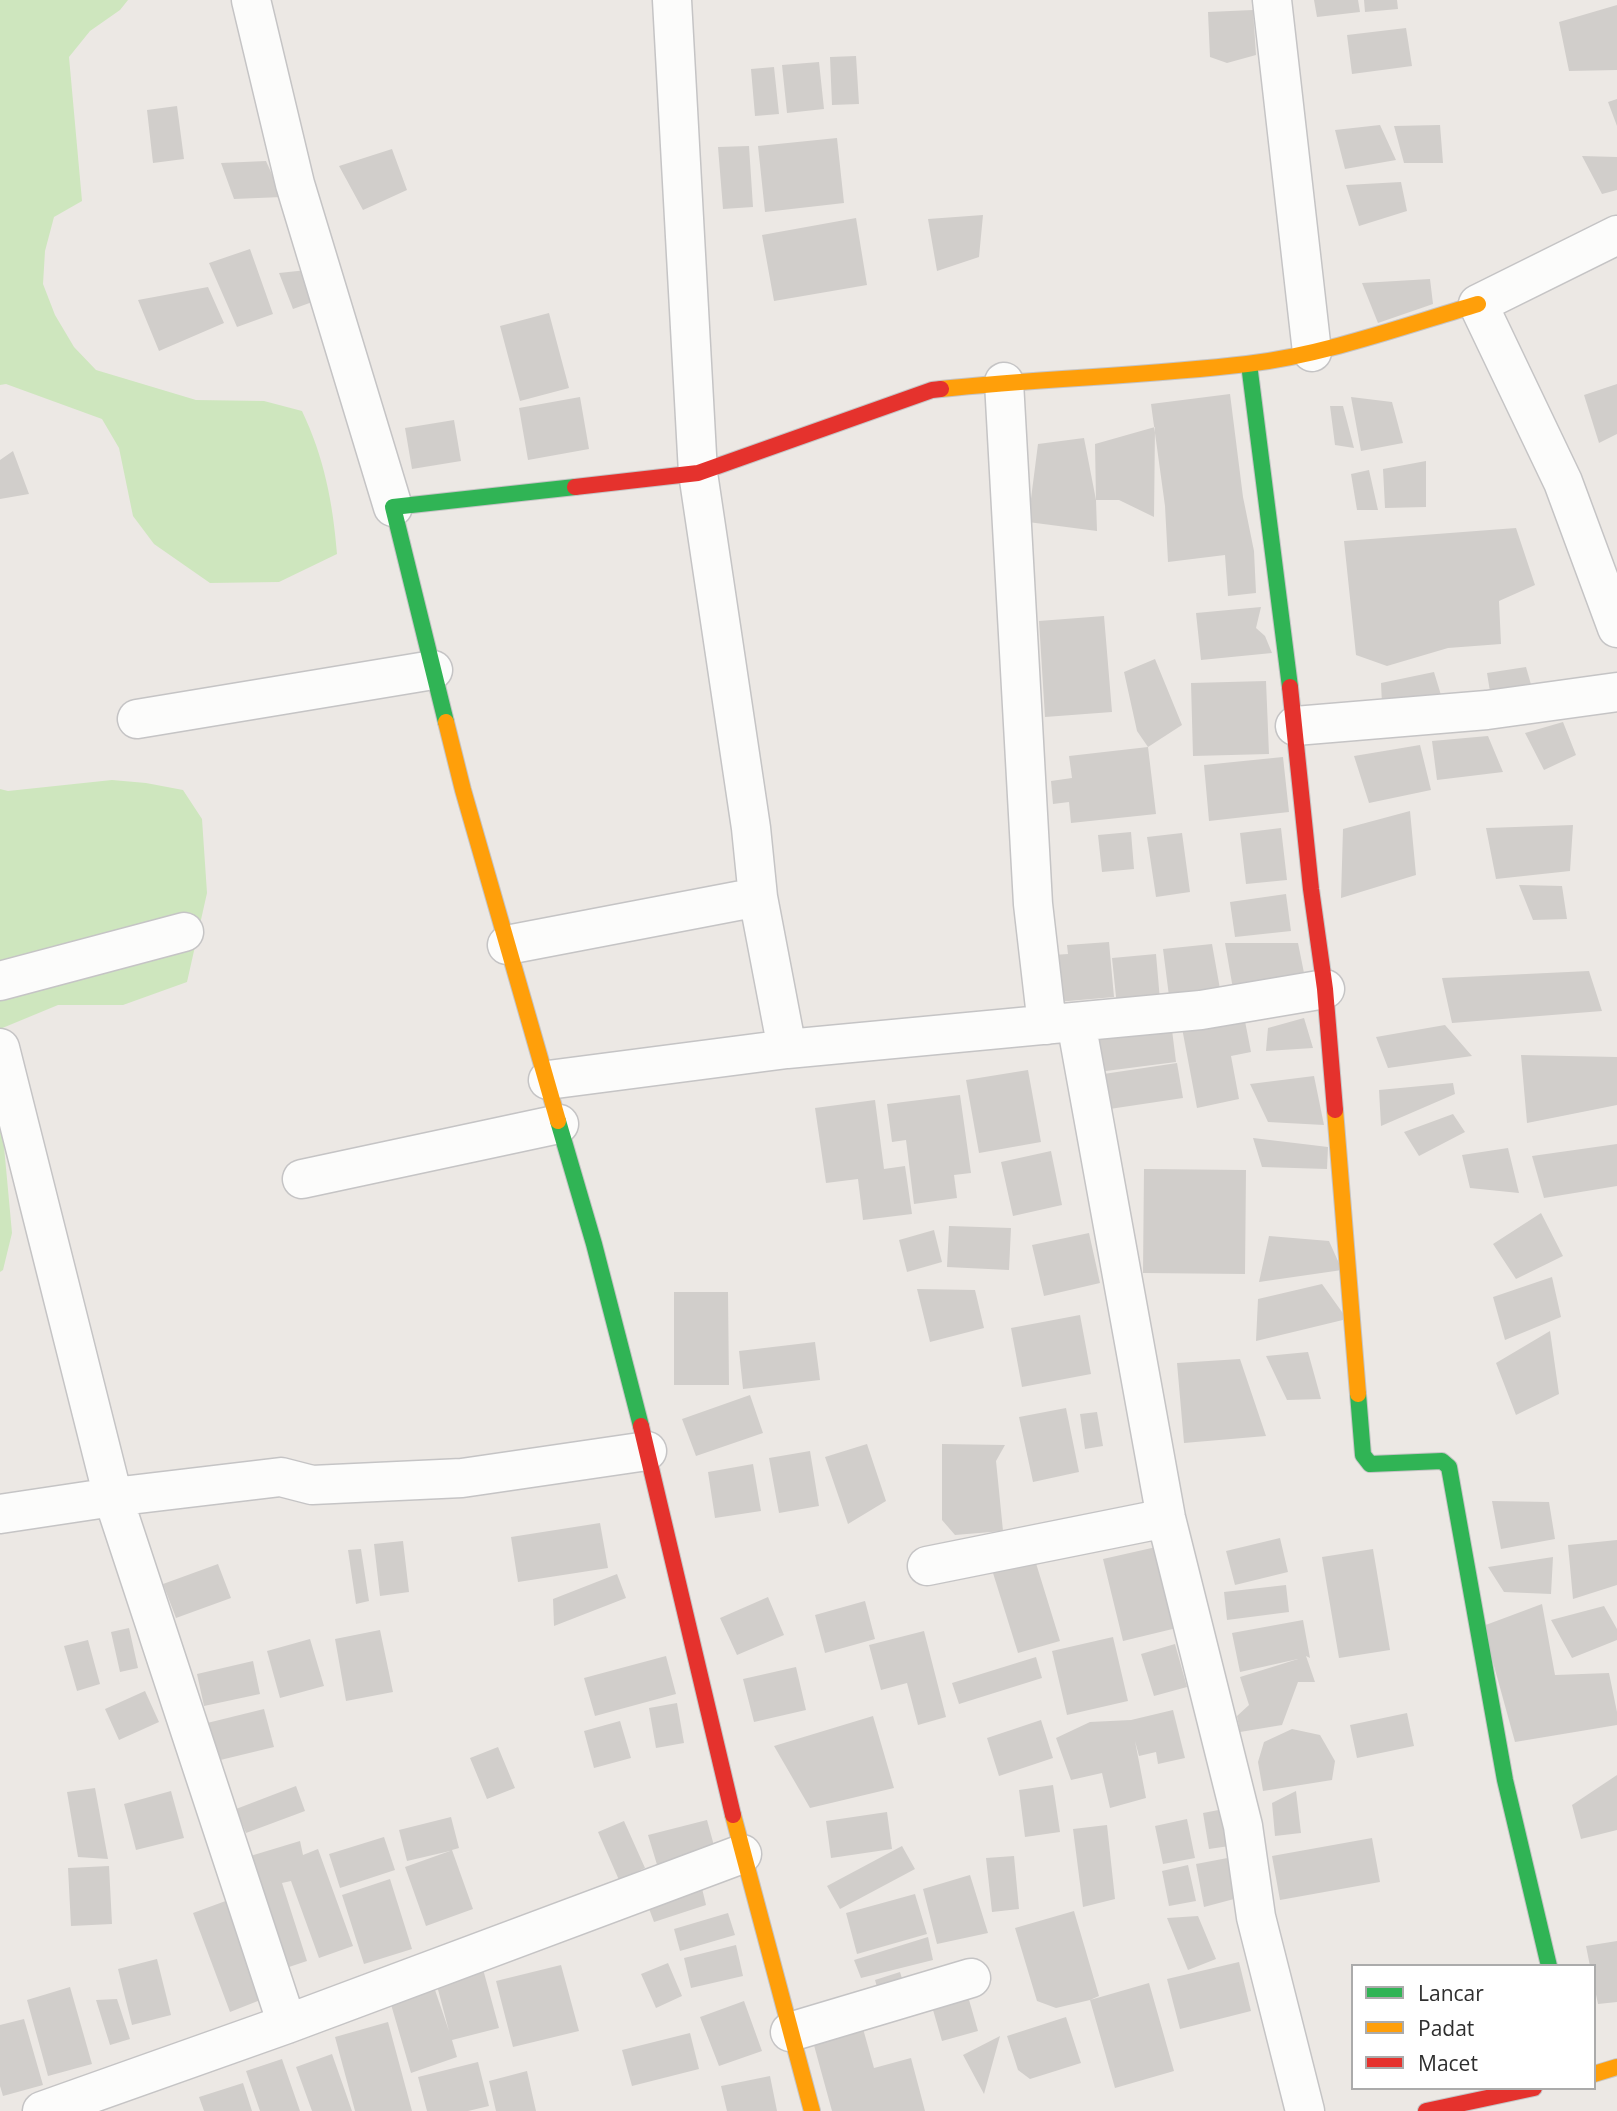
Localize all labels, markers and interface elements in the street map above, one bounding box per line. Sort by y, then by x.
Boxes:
legend [1351,1964,1596,2090]
text: Lancar [1418,1979,1484,2007]
text: Padat [1418,2014,1474,2042]
text: Macet [1418,2049,1478,2077]

